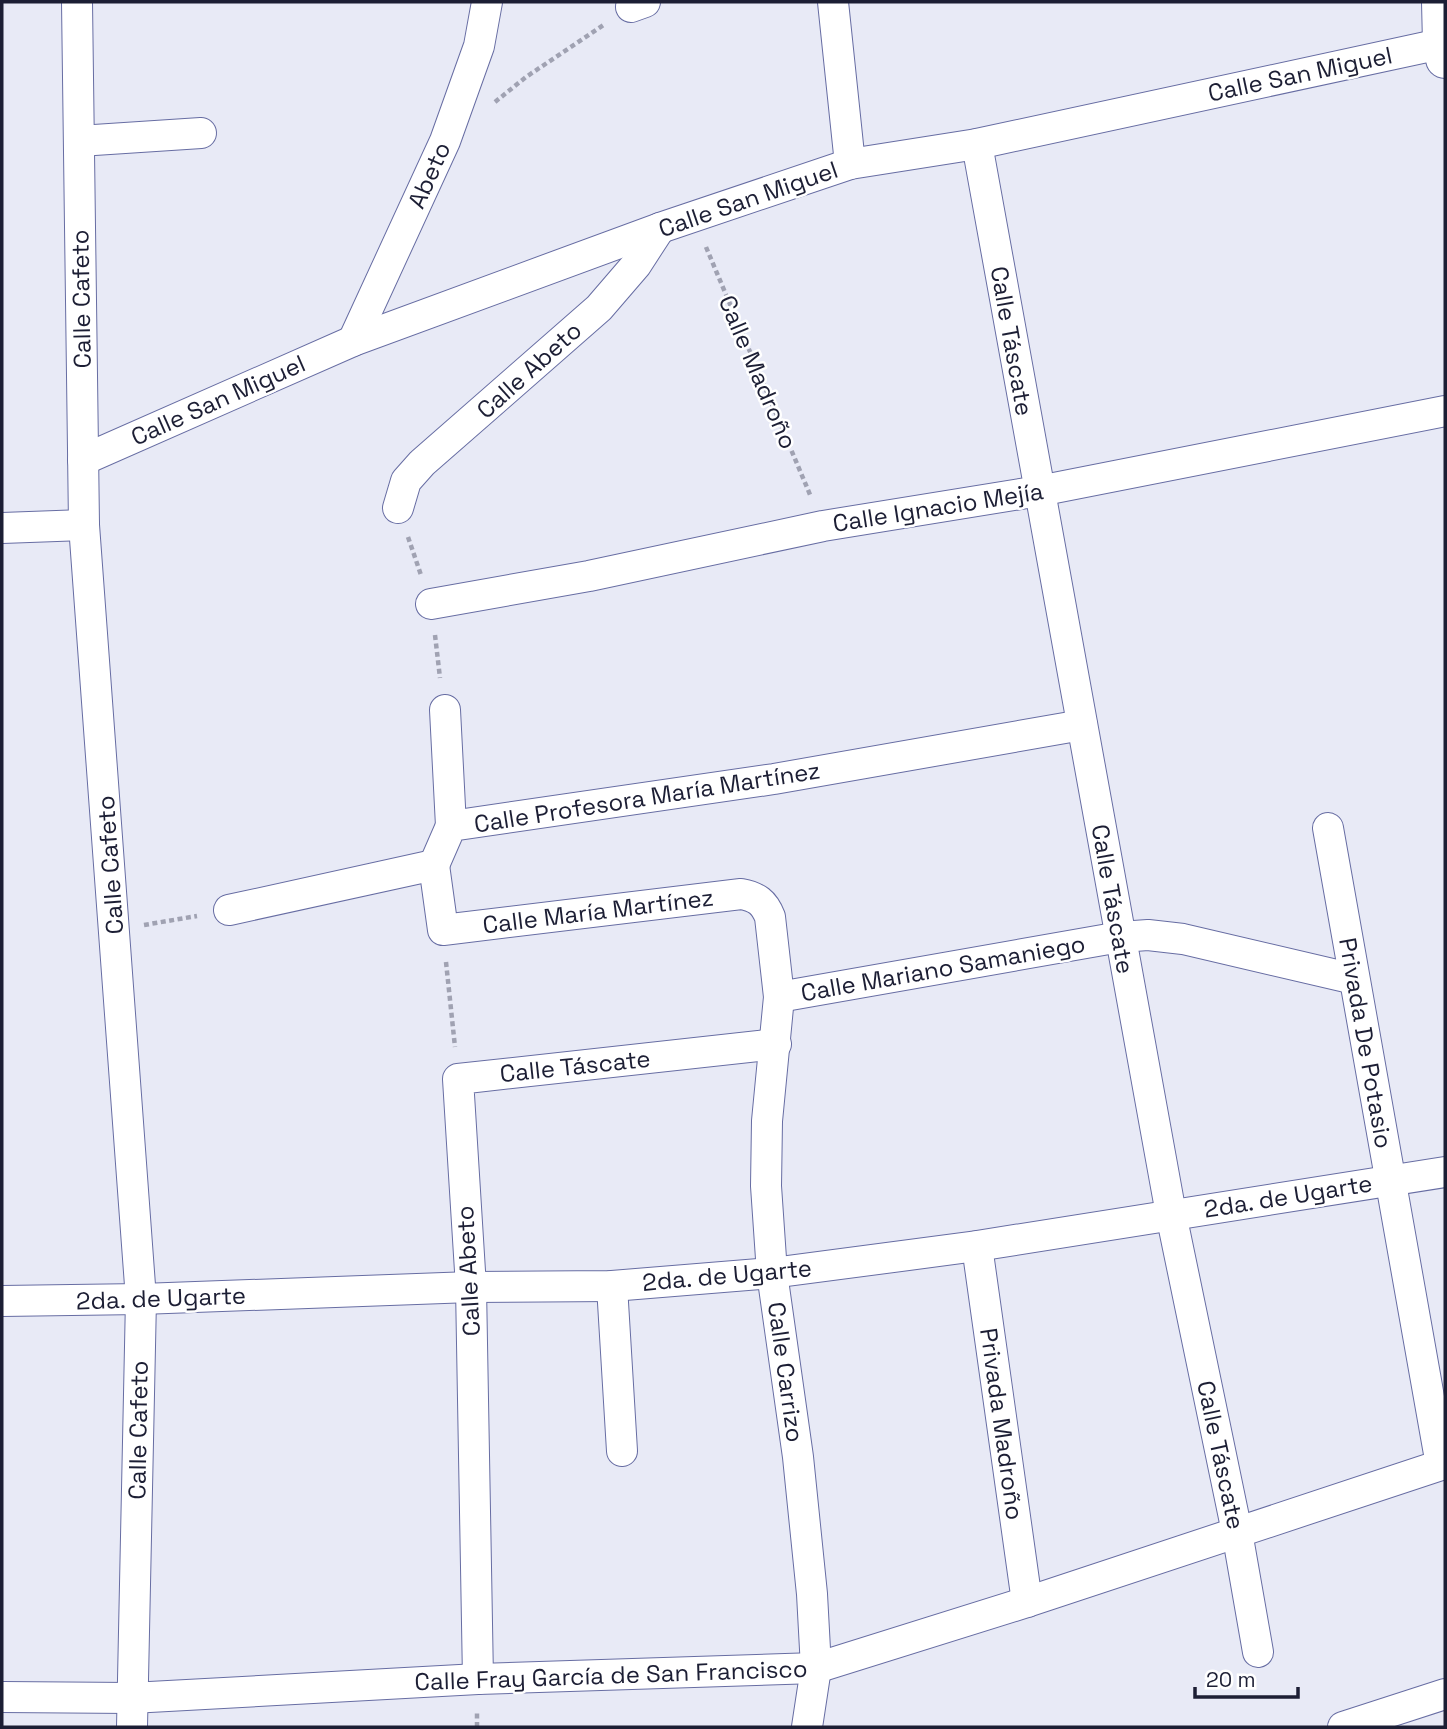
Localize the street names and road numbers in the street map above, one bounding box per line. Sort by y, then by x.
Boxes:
street label: Calle San Miguel [1205,39,1395,109]
street label: Abeto [401,137,457,213]
street label: Calle San Miguel [654,154,842,244]
street label: Calle Cafeto [64,229,98,369]
street label: Calle Táscate [984,264,1040,418]
street label: Calle Madroño [712,290,804,454]
street label: Calle Abeto [470,315,588,425]
street label: Calle San Miguel [126,348,310,452]
street label: Calle Ignacio Mejía [831,475,1046,539]
street label: Calle Profesora María Martínez [472,754,822,840]
street label: Calle Cafeto [90,795,130,935]
street label: Calle Táscate [1085,822,1141,976]
street label: Calle María Martínez [481,881,715,941]
street label: Calle Mariano Samaniego [798,928,1088,1008]
street label: Privada De Potasio [1332,935,1400,1151]
street label: Calle Táscate [498,1043,652,1089]
street label: 2da. de Ugarte [1202,1167,1374,1225]
street label: Calle Abeto [449,1205,487,1337]
street label: 2da. de Ugarte [641,1252,813,1298]
street label: 2da. de Ugarte [75,1280,247,1316]
street label: Calle Carrizo [761,1300,811,1444]
street label: Privada Madroño [973,1326,1031,1522]
street label: Calle Cafeto [121,1360,155,1500]
street label: Calle Táscate [1190,1378,1252,1532]
street label: Calle Fray García de San Francisco [414,1653,808,1697]

